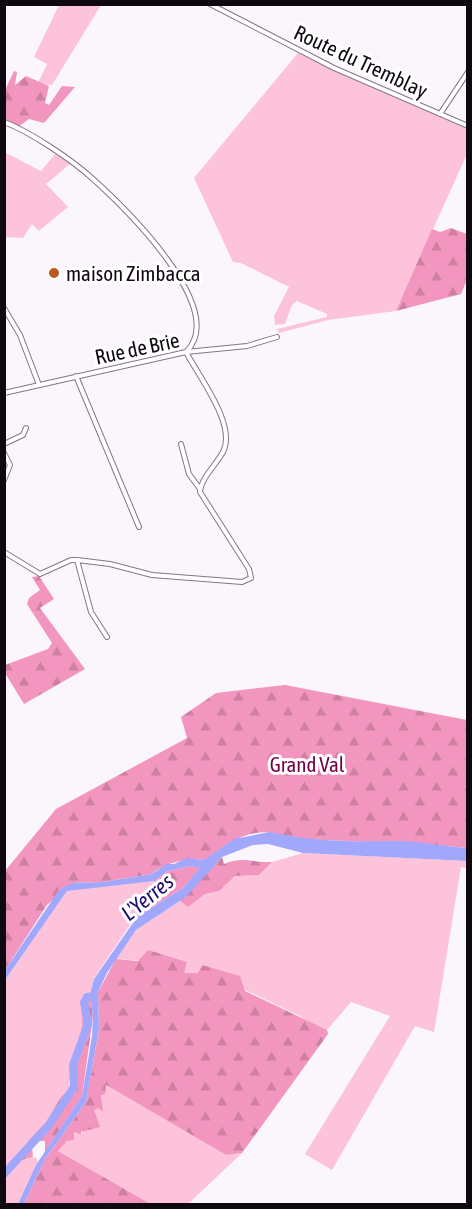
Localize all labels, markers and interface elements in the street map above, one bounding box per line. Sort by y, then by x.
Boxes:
street label: Route du Tremblay [290,20,432,103]
place label: maison Zimbacca [66,261,200,285]
marker: maison Zimbacca [47,266,61,280]
street label: Rue de Brie [92,327,182,369]
park label: Grand Val [270,752,345,776]
water label: L'Yerres [116,868,179,926]

